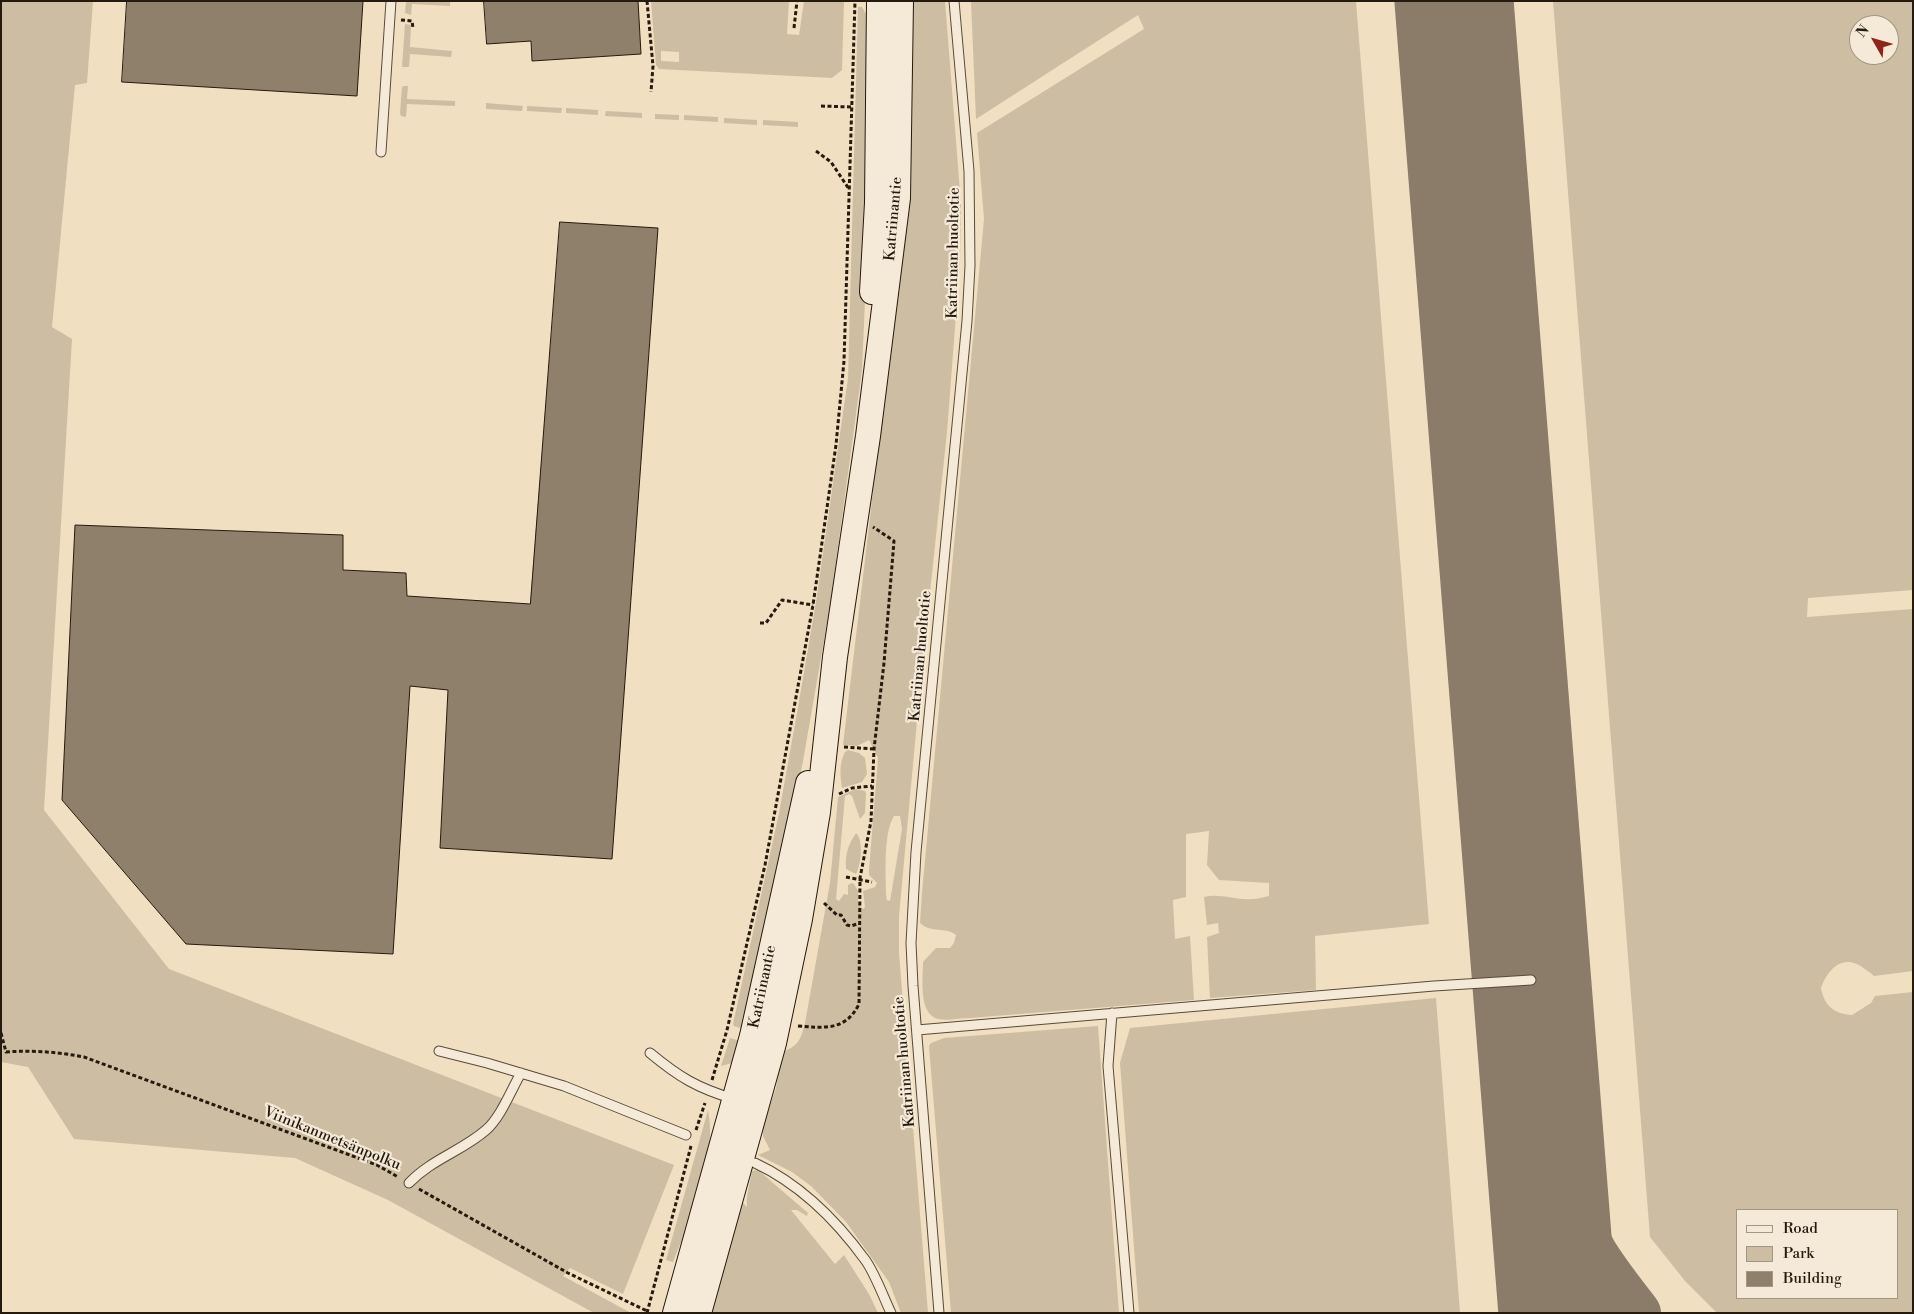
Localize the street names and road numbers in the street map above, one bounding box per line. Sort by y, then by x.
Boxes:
street label: Katriinantie [881,176,907,262]
street label: Katriinan huoltotie [944,187,964,319]
street label: Katriinan huoltotie [906,590,936,722]
street label: Katriinantie [745,944,781,1030]
street label: Katriinan huoltotie [890,996,920,1128]
street label: Viinikanmetsänpolku [261,1103,403,1175]

